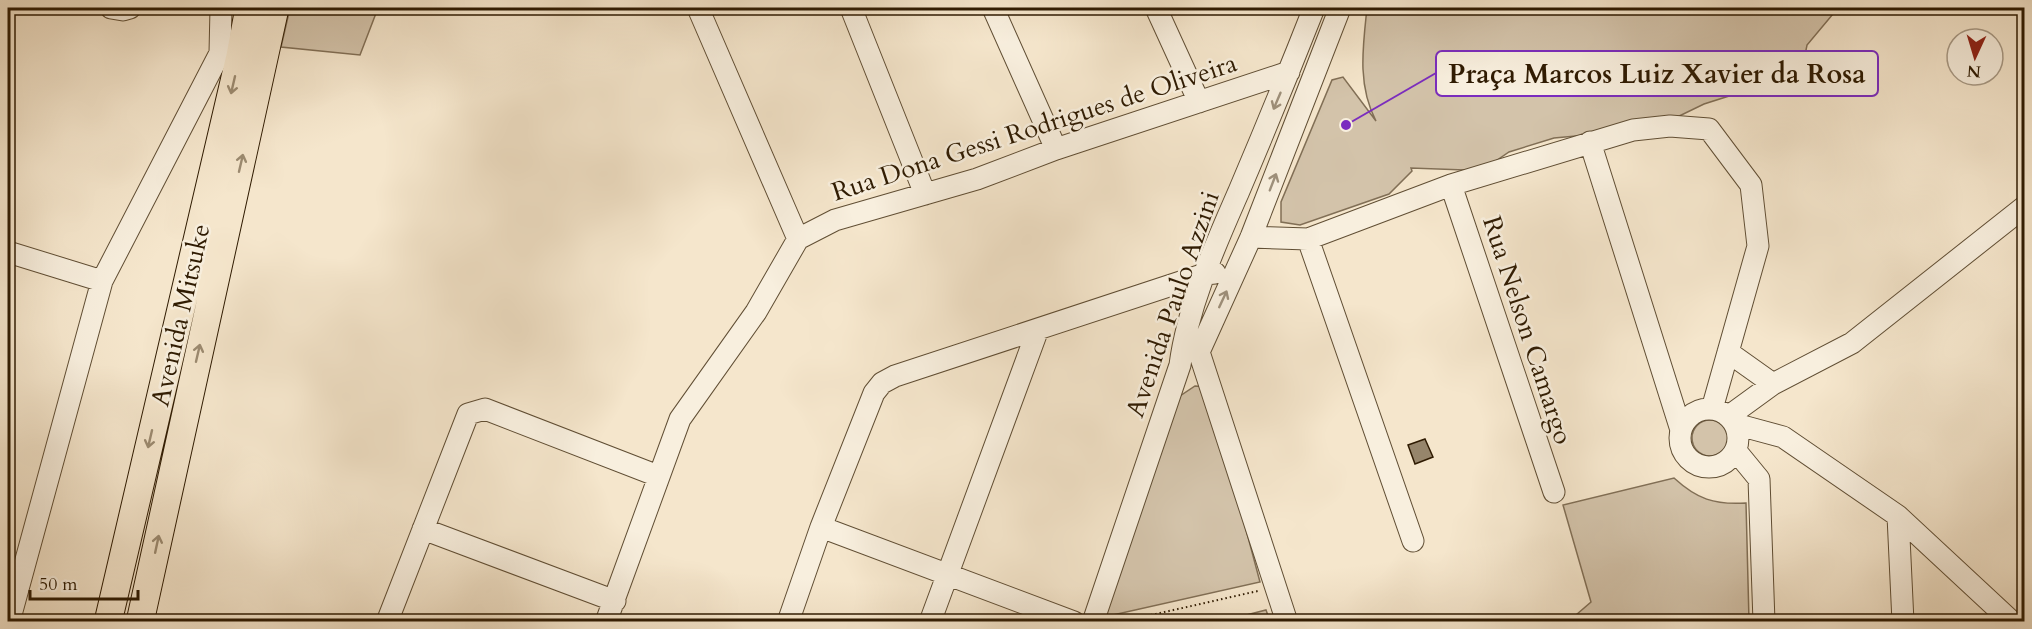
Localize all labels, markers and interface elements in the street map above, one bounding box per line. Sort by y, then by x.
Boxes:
north arrow [1945,27,2005,87]
street label: Rua Dona Gessi Rodrigues de Oliveira [827,45,1241,210]
callout: Praça Marcos Luiz Xavier da Rosa [1436,51,1878,96]
text: Praça Marcos Luiz Xavier da Rosa [1448,56,1866,93]
text: N [1966,60,1982,82]
one-way arrow [227,76,239,95]
one-way arrow [1271,91,1282,110]
one-way arrow [235,154,247,173]
one-way arrow [1268,174,1279,192]
street label: Avenida Paulo Azzini [1117,186,1228,422]
street label: Rua Nelson Camargo [1474,212,1581,449]
street label: Avenida Mitsuke [142,220,218,410]
one-way arrow [1218,291,1230,309]
one-way arrow [193,344,204,364]
one-way arrow [144,429,156,448]
one-way arrow [151,535,163,554]
scale bar [30,563,138,601]
text: 50 m [39,572,78,597]

